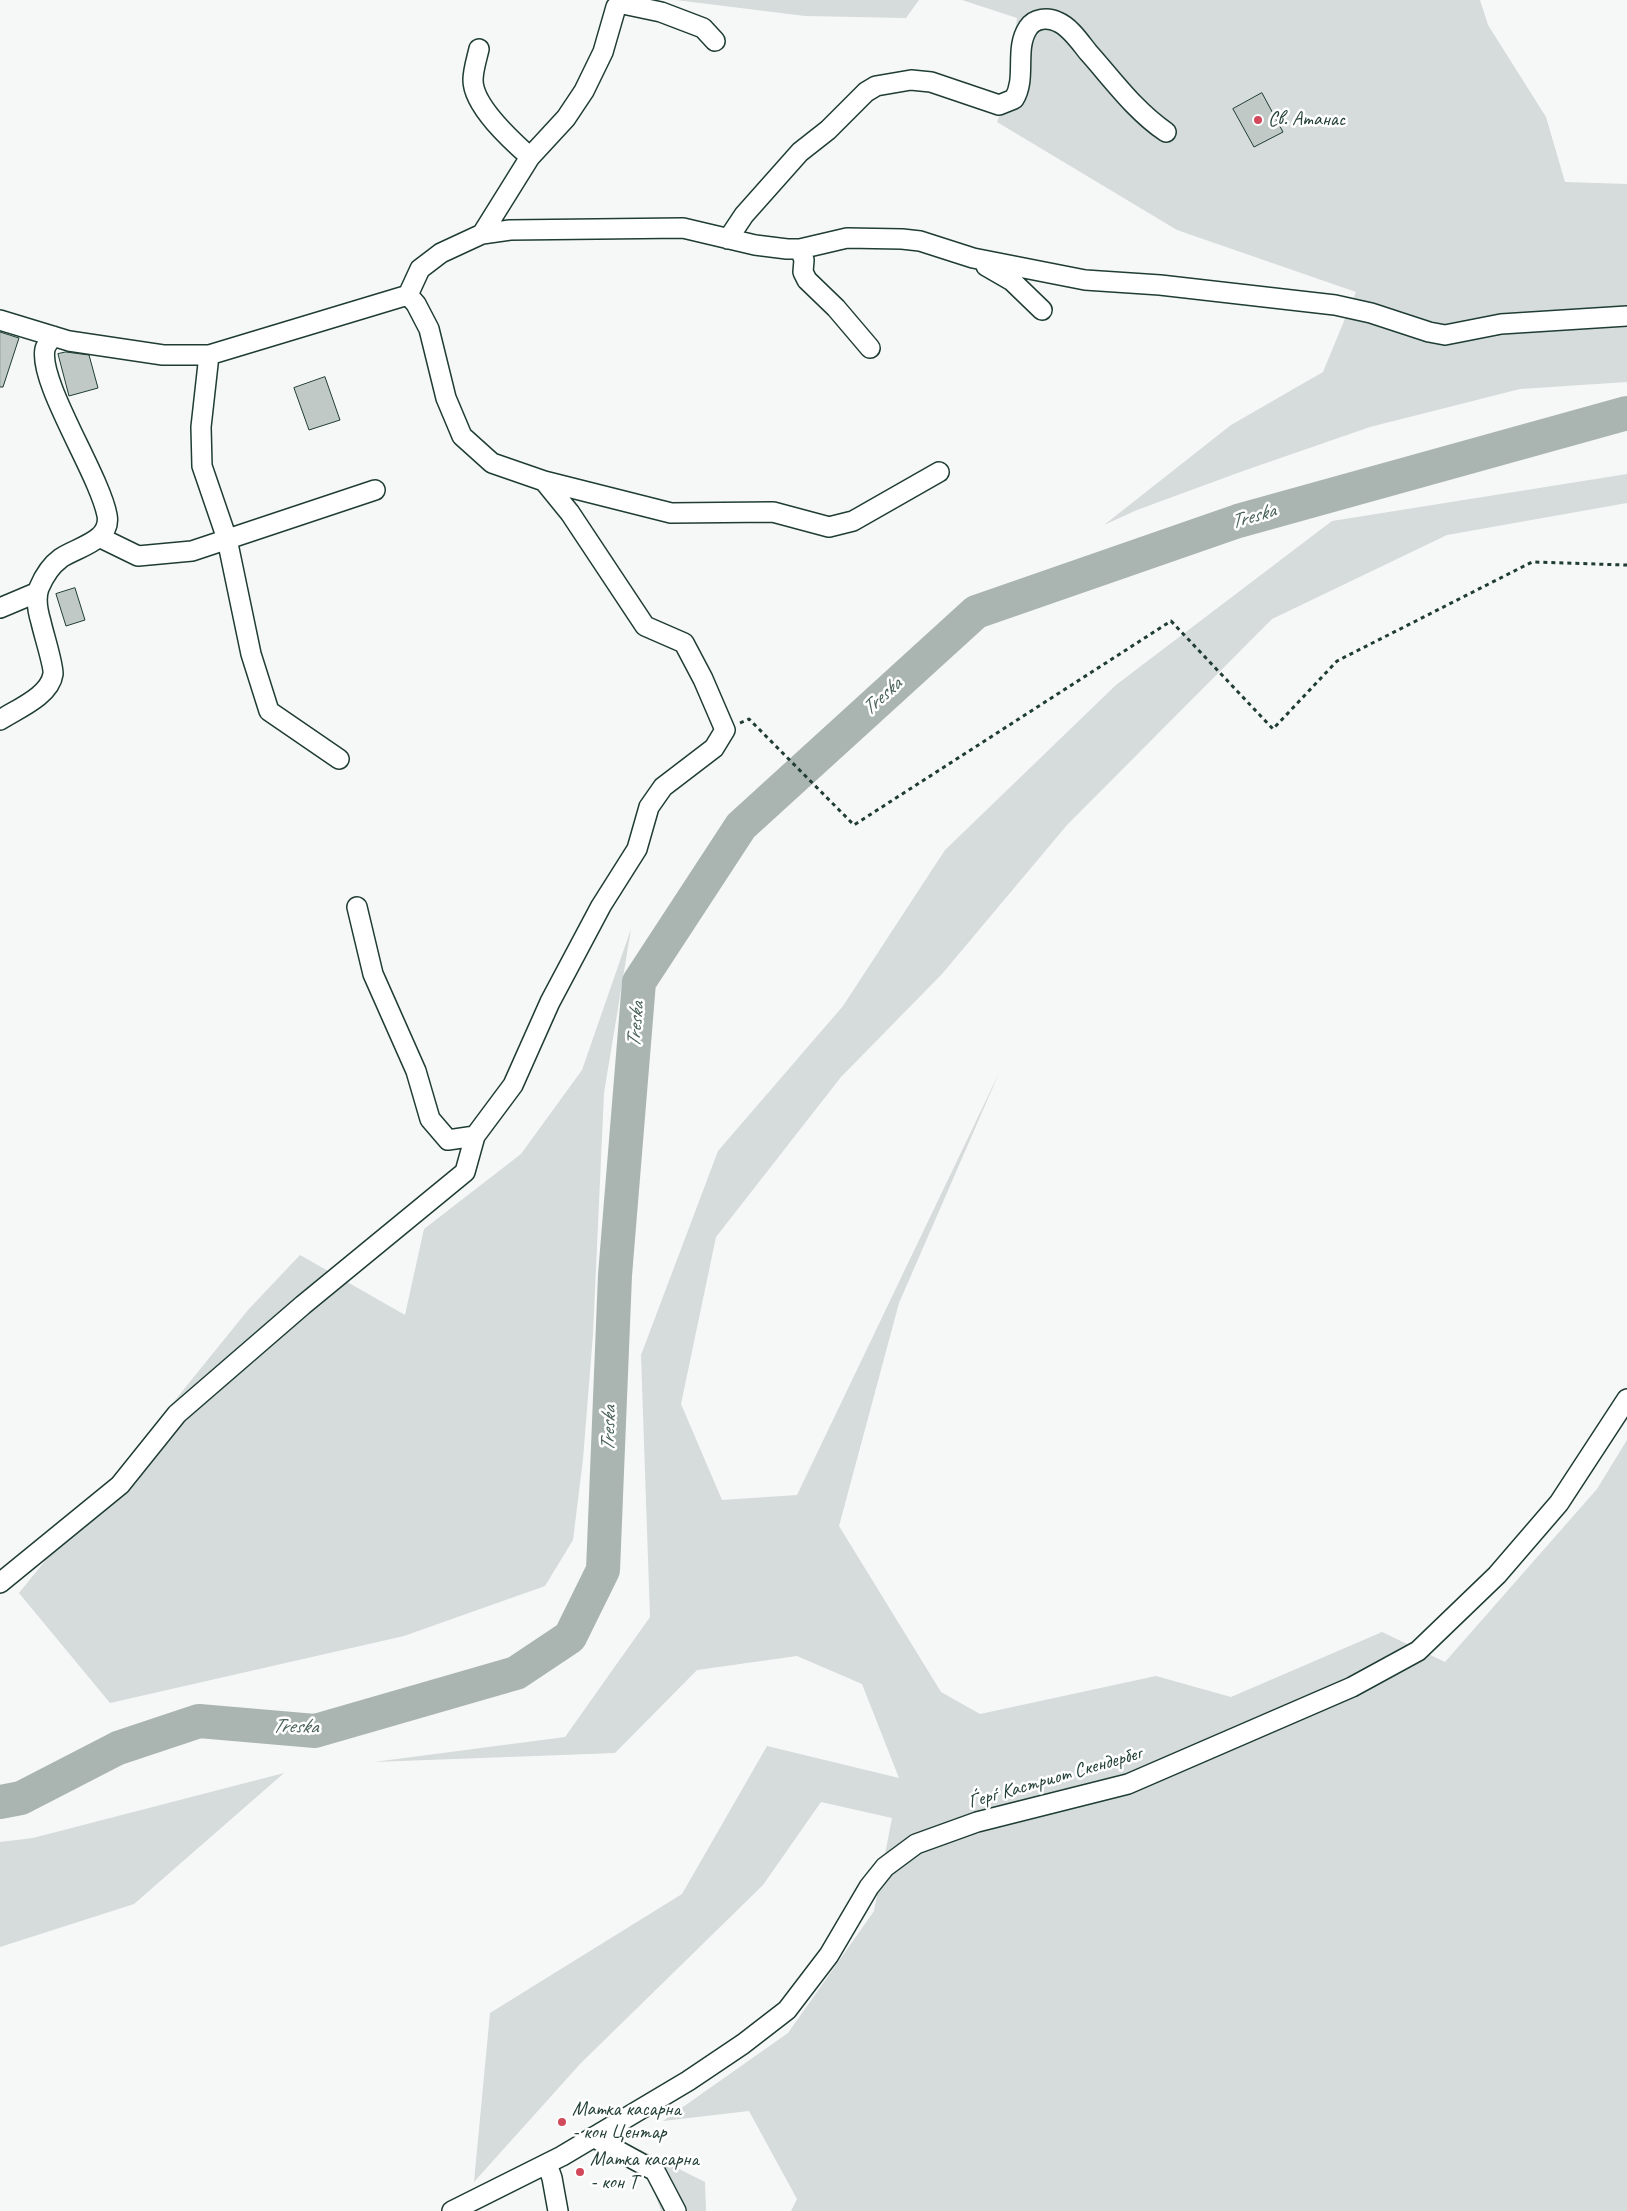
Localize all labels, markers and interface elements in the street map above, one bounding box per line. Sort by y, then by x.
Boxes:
place label: Св. Атанас [1268,108,1345,132]
marker: Св. Атанас [1252,114,1264,126]
water label: Treska [1228,499,1278,535]
water label: Treska [857,672,907,722]
water label: Treska [621,1001,651,1049]
water label: Treska [596,1406,622,1452]
water label: Treska [272,1714,318,1740]
street label: Ѓерѓ Кастриот Скендербег [966,1742,1144,1814]
place label: Матка касарна - кон Центар [572,2098,681,2145]
marker: Матка касарна - кон Центар [556,2116,568,2128]
place label: Матка касарна - кон Т [590,2148,699,2195]
marker: Матка касарна - кон Т [574,2166,586,2178]

